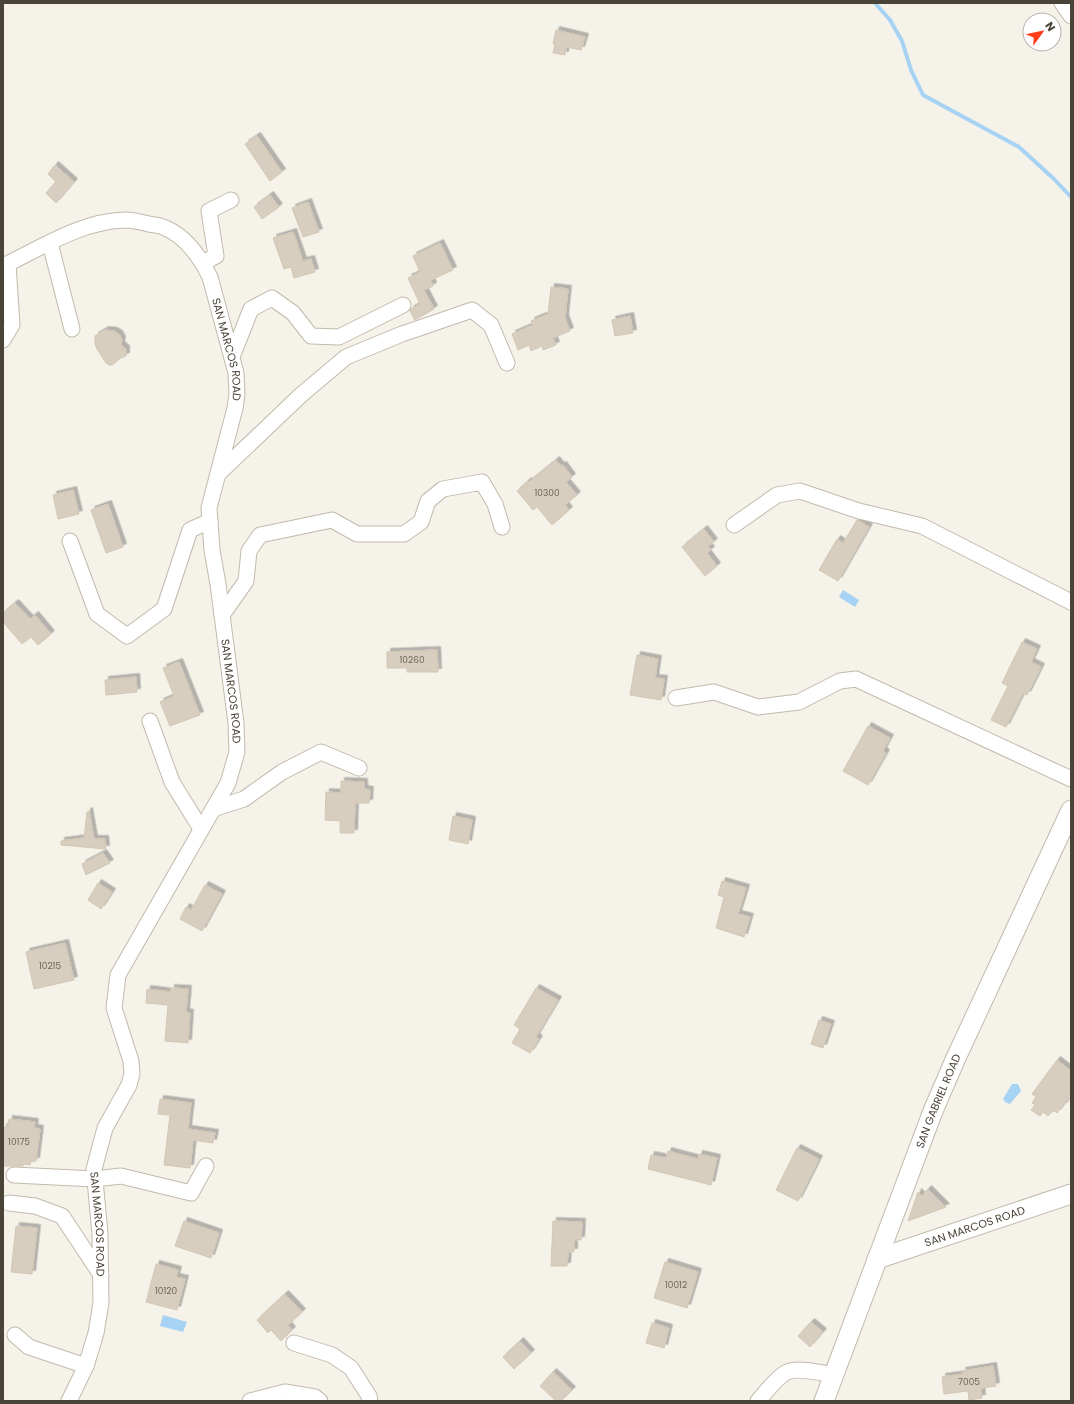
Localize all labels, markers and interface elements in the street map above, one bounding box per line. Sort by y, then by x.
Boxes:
north arrow [1022,12,1062,52]
text: N [1041,19,1059,34]
street label: SAN MARCOS ROAD [208,296,245,402]
house number: 10300 [534,487,560,499]
street label: SAN MARCOS ROAD [217,638,245,744]
house number: 10260 [399,654,425,666]
house number: 10215 [39,960,61,972]
street label: SAN GABRIEL ROAD [912,1051,965,1150]
house number: 10175 [8,1136,30,1148]
street label: SAN MARCOS ROAD [86,1171,109,1277]
street label: SAN MARCOS ROAD [922,1202,1027,1251]
house number: 10012 [665,1279,687,1291]
house number: 10120 [155,1285,177,1297]
house number: 7005 [958,1376,980,1388]

